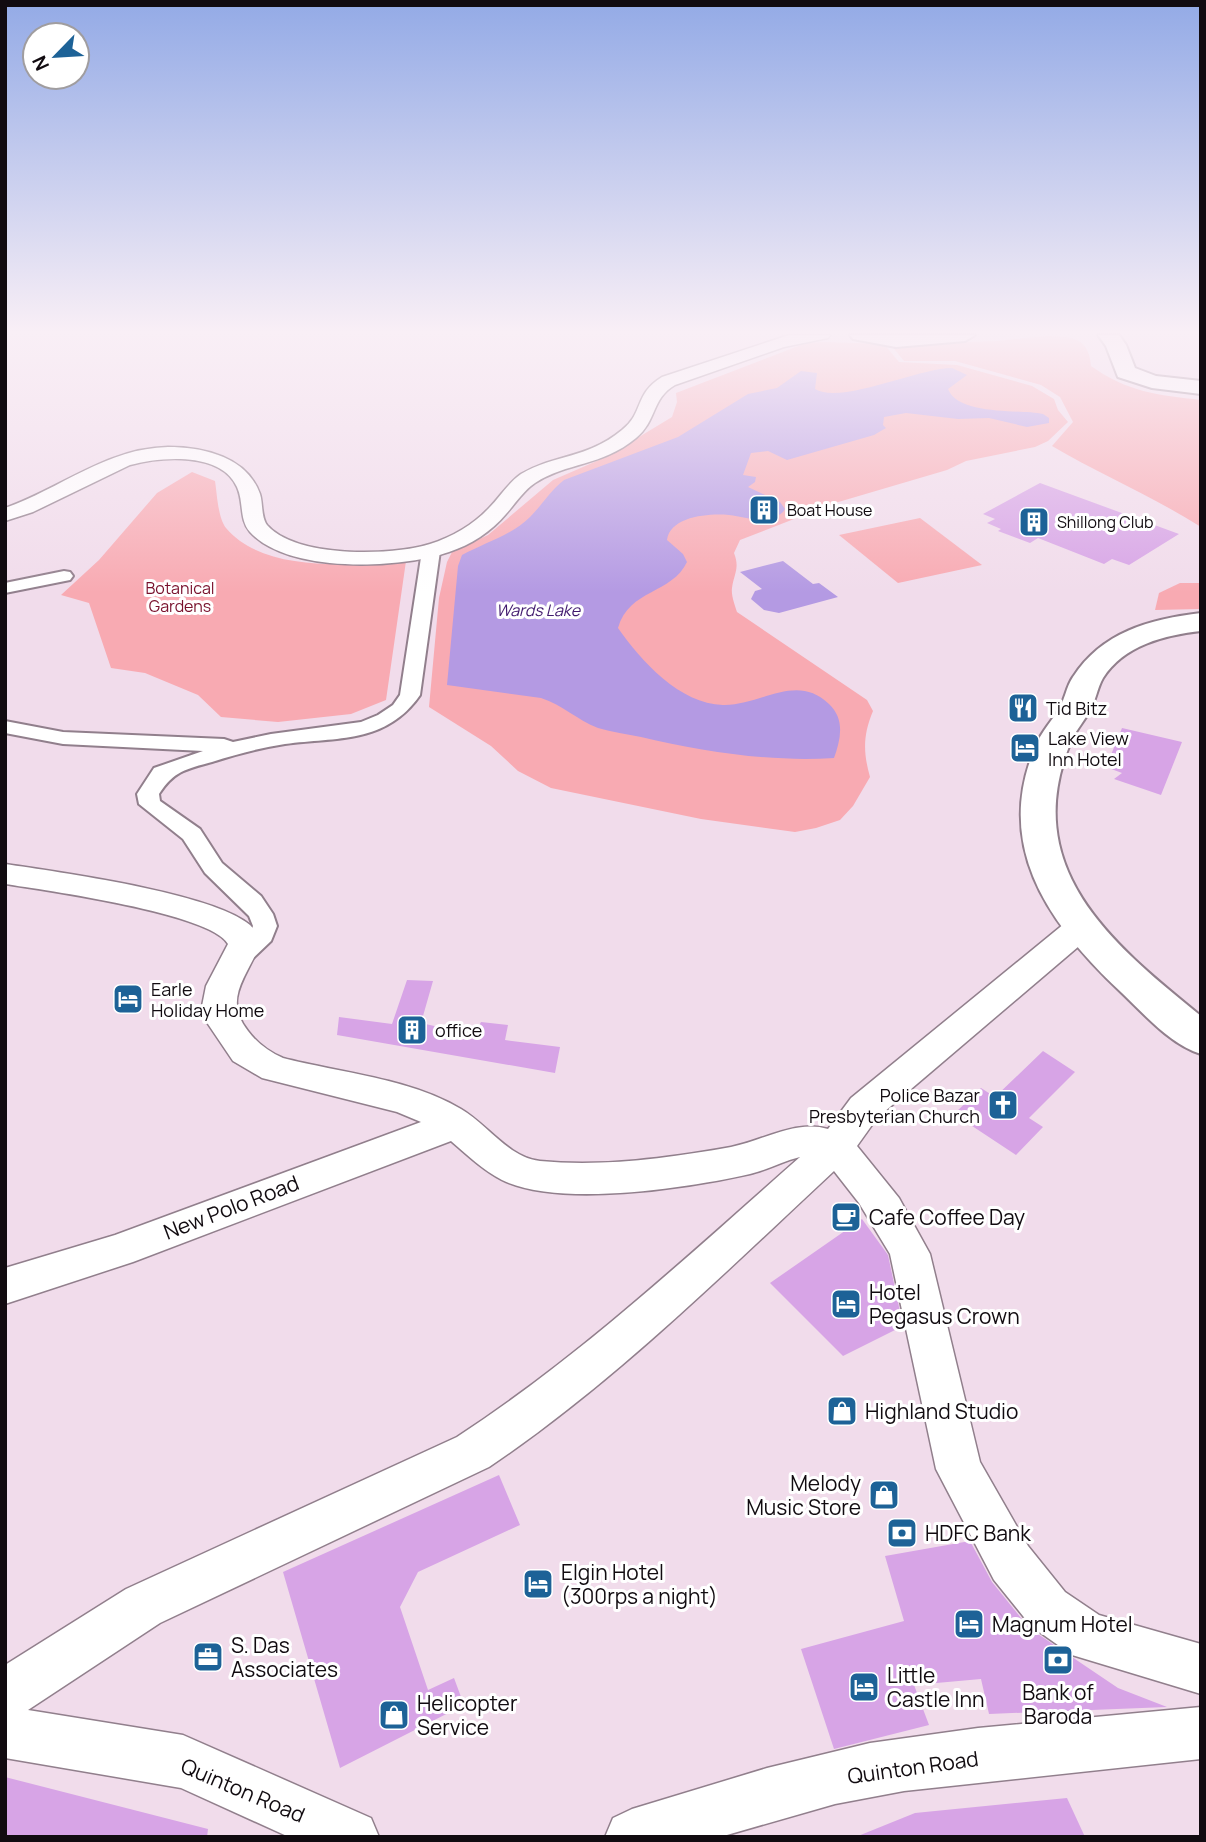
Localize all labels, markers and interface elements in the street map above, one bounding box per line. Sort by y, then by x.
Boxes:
north arrow [21,21,91,91]
text: N [26,52,55,75]
building icon: Boat House [747,493,781,527]
place label: Boat House [787,499,872,521]
building icon: Shillong Club [1017,505,1051,539]
place label: Shillong Club [1057,511,1153,533]
park label: Botanical Gardens [145,577,215,617]
water label: Wards Lake [496,599,582,621]
restaurant icon: Tid Bitz [1006,691,1040,725]
place label: Tid Bitz [1046,696,1107,720]
place label: Lake View Inn Hotel [1048,726,1129,771]
hotel icon: Lake View Inn Hotel [1008,731,1042,765]
place label: Earle Holiday Home [151,977,264,1022]
hotel icon: Earle Holiday Home [111,982,145,1016]
building icon: office [395,1013,429,1047]
place label: office [435,1018,482,1042]
place label: Police Bazar Presbyterian Church [809,1083,980,1128]
church icon: Police Bazar Presbyterian Church [986,1088,1020,1122]
street label: New Polo Road [159,1168,303,1246]
cafe icon: Cafe Coffee Day [829,1200,863,1234]
place label: Cafe Coffee Day [869,1203,1025,1231]
place label: Hotel Pegasus Crown [869,1278,1020,1330]
hotel icon: Hotel Pegasus Crown [829,1287,863,1321]
shop icon: Highland Studio [825,1394,859,1428]
place label: Highland Studio [865,1397,1018,1425]
place label: Melody Music Store [746,1469,861,1521]
shop icon: Melody Music Store [867,1478,901,1512]
bank icon: HDFC Bank [885,1516,919,1550]
place label: HDFC Bank [925,1519,1031,1547]
place label: Elgin Hotel (300rps a night) [561,1558,718,1610]
hotel icon: Elgin Hotel (300rps a night) [521,1567,555,1601]
hotel icon: Magnum Hotel [952,1607,986,1641]
place label: Magnum Hotel [992,1610,1133,1638]
place label: S. Das Associates [231,1631,338,1683]
office icon: S. Das Associates [191,1640,225,1674]
bank icon: Bank of Baroda [1041,1643,1075,1677]
place label: Little Castle Inn [887,1661,984,1713]
hotel icon: Little Castle Inn [847,1670,881,1704]
place label: Bank of Baroda [1022,1678,1094,1730]
place label: Helicopter Service [417,1689,518,1741]
shop icon: Helicopter Service [377,1698,411,1732]
street label: Quinton Road [846,1744,980,1790]
street label: Quinton Road [177,1751,309,1829]

